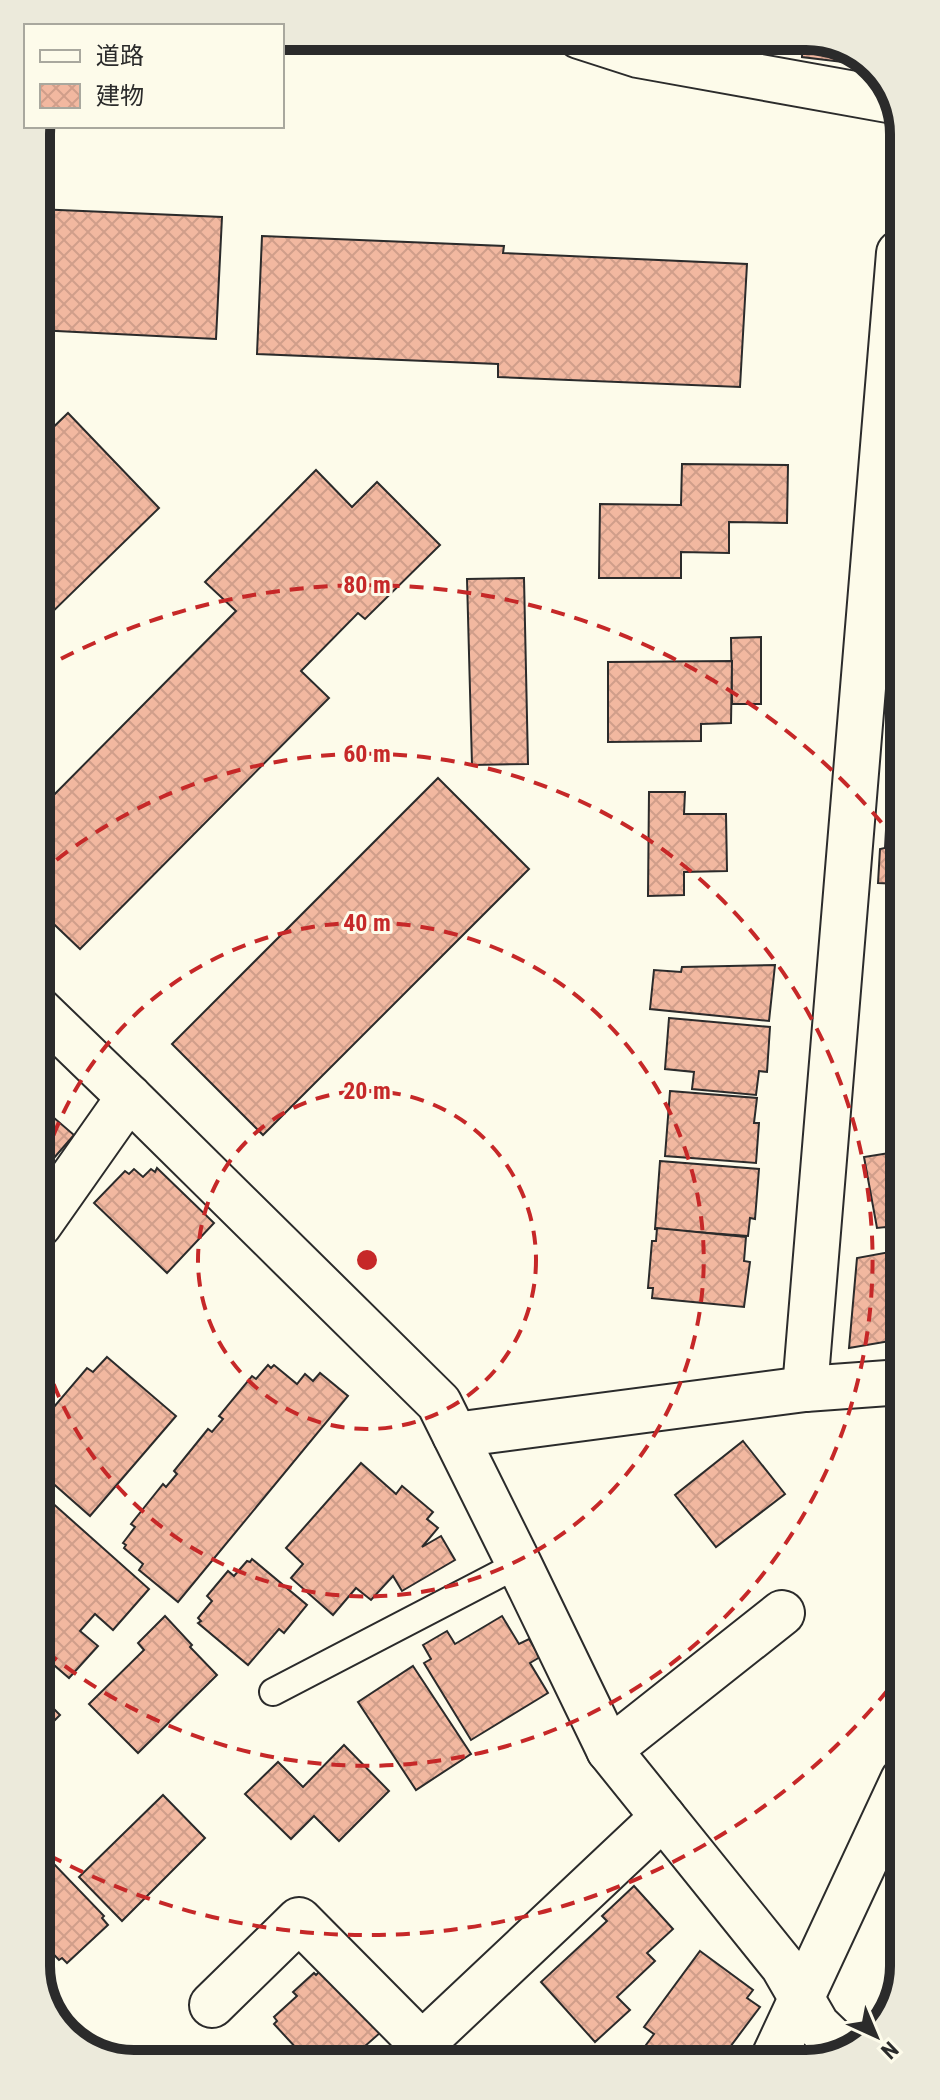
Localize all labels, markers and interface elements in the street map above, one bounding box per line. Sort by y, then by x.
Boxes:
legend [24,24,284,128]
text: 道路 [96,42,144,70]
text: 建物 [96,82,144,110]
text: 80 m [343,571,391,599]
text: 60 m [343,740,391,768]
text: 40 m [343,909,391,937]
text: 20 m [343,1077,391,1105]
centre of rings [353,1246,381,1274]
north arrow [836,1996,916,2076]
text: N [876,2036,903,2064]

